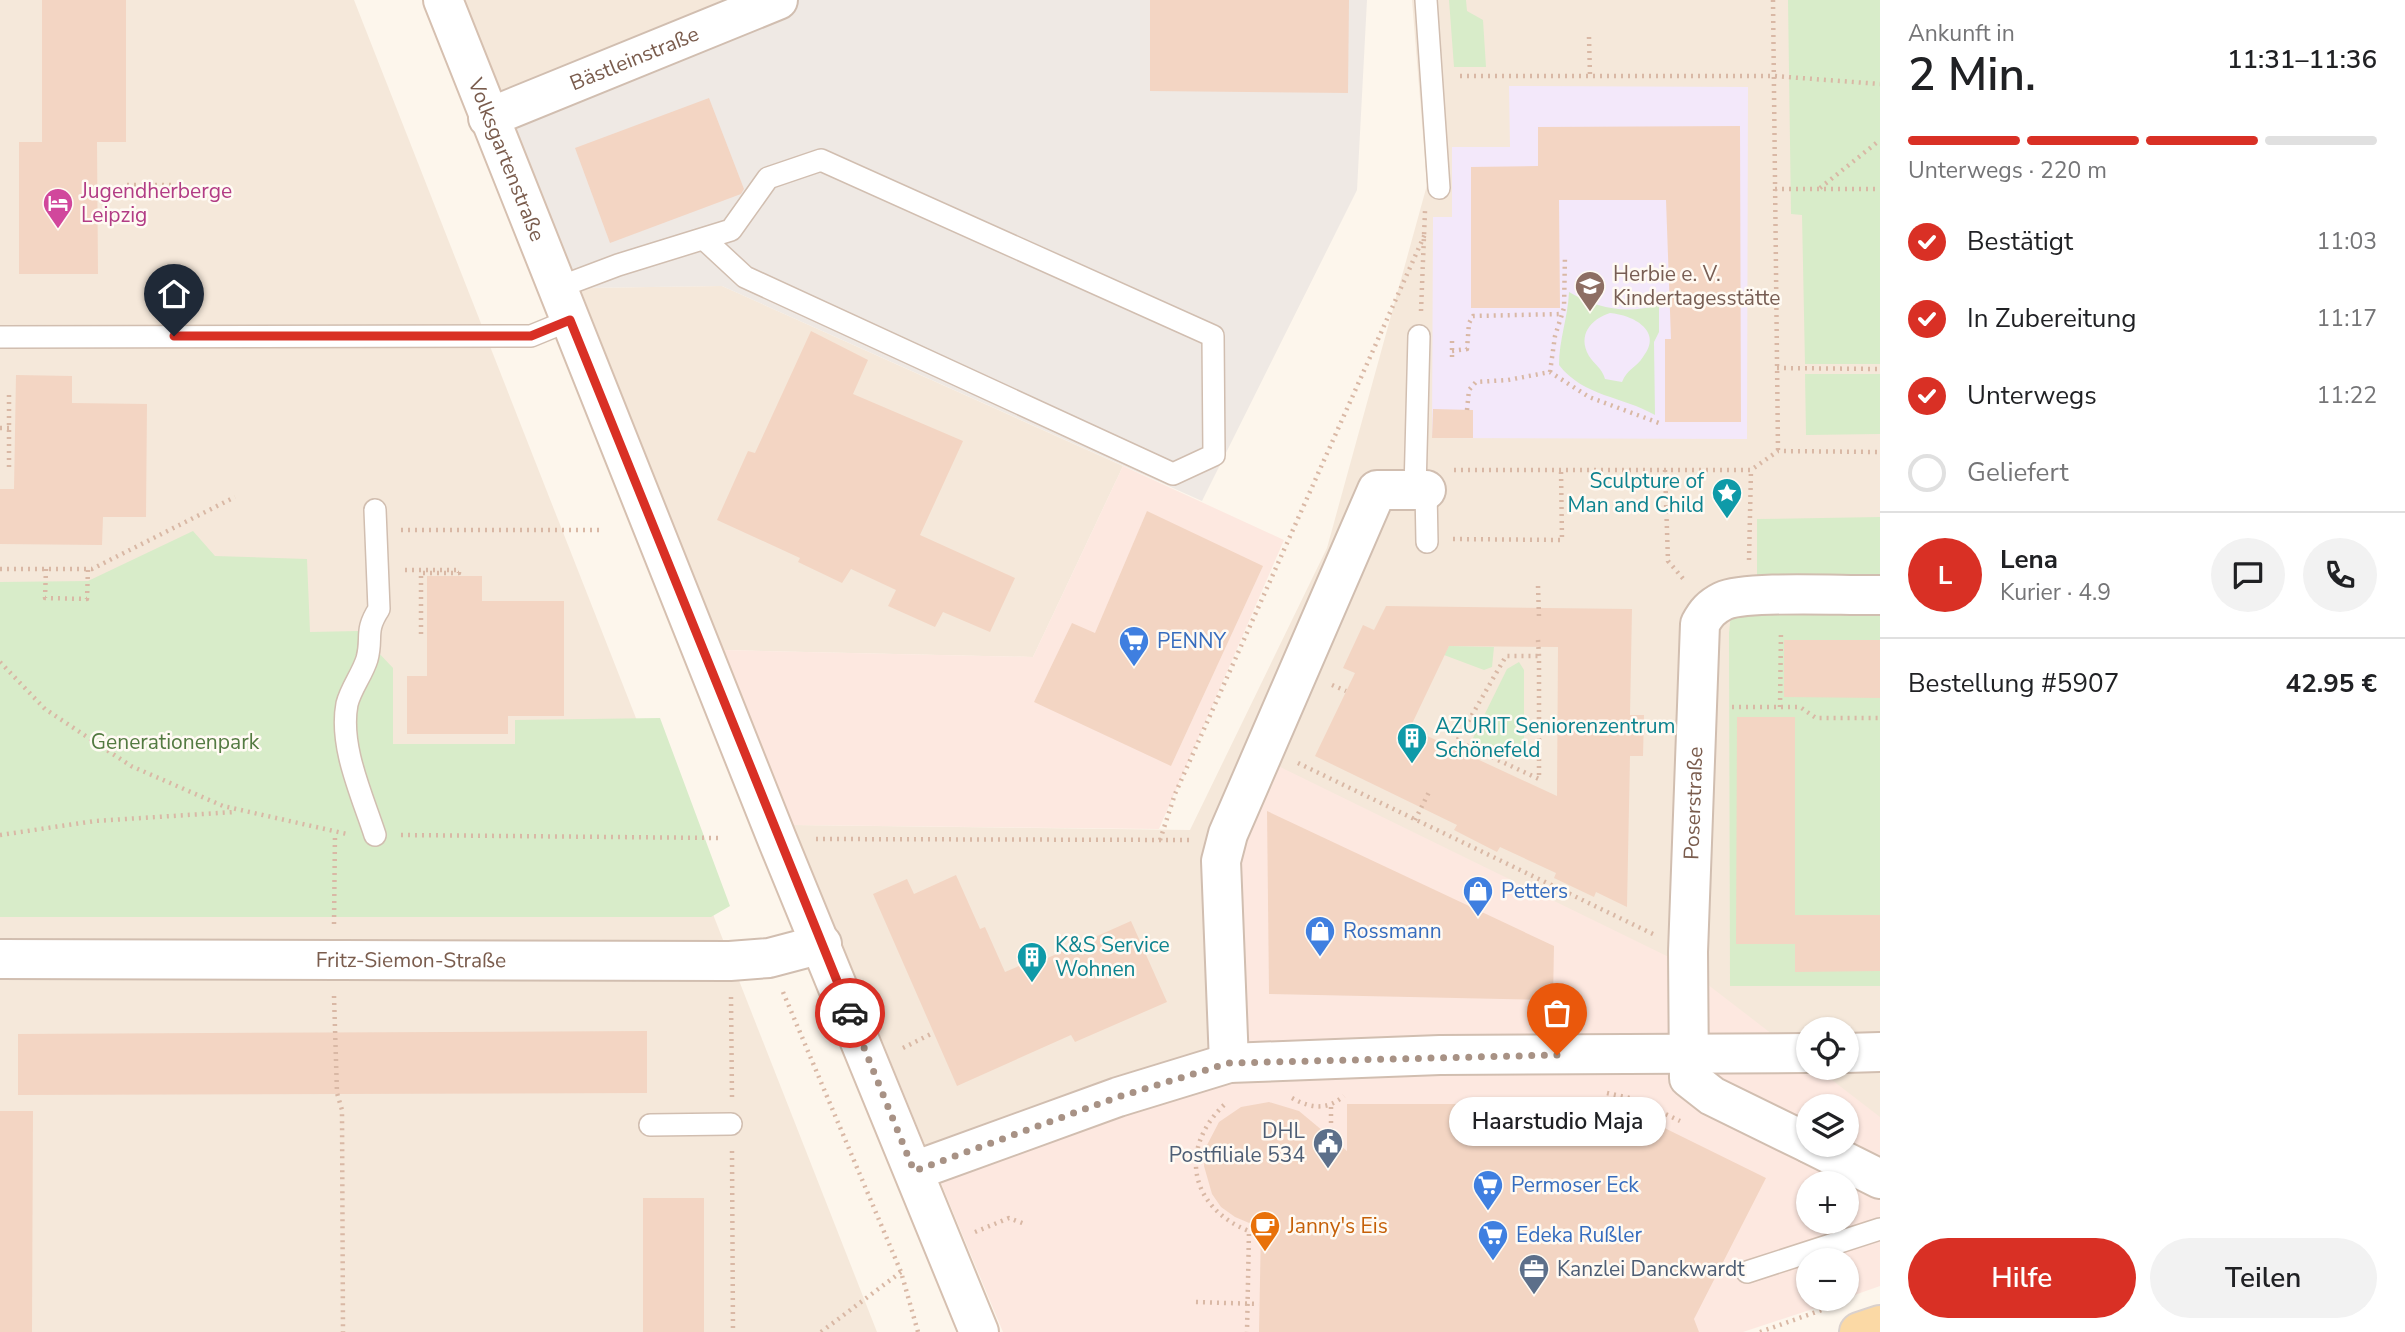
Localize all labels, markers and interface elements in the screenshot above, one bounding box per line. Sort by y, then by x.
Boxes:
text: Ankunft in [1908,18,2015,49]
street label: Bästleinstraße [566,20,703,97]
text: 11:31–11:36 [2227,42,2377,77]
text: 2 Min. [1908,43,2036,106]
street label: Volksgartenstraße [461,73,552,246]
text: Unterwegs · 220 m [1908,155,2107,186]
place label: Jugendherberge Leipzig [80,177,232,229]
hotel icon: Jugendherberge Leipzig [41,186,75,230]
icon: check [1908,223,1946,261]
text: Bestätigt [1967,224,2073,259]
text: 11:03 [2317,226,2377,257]
place label: Herbie e. V. Kindertagesstätte [1613,260,1780,312]
pin [144,264,204,336]
school or university icon: Herbie e. V. Kindertagesstätte [1573,269,1607,313]
icon: home [155,275,193,313]
icon: check [1908,300,1946,338]
text: In Zubereitung [1967,301,2136,336]
text: 11:17 [2317,303,2377,334]
icon: check [1908,377,1946,415]
text: Unterwegs [1967,378,2097,413]
text: 11:22 [2317,380,2377,411]
text: Geliefert [1967,455,2068,490]
place label: Sculpture of Man and Child [1568,467,1705,519]
place icon: Sculpture of Man and Child [1710,476,1744,520]
button: chat [2211,538,2285,612]
button: phone [2303,538,2377,612]
text: Lena [2000,542,2058,577]
text: L [1938,558,1952,593]
text: Kurier · 4.9 [2000,577,2111,608]
supermarket icon: PENNY [1117,624,1151,668]
place label: PENNY [1157,627,1227,655]
text: Bestellung #5907 [1908,666,2119,701]
text: 42.95 € [2286,666,2377,701]
place label: AZURIT Seniorenzentrum Schönefeld [1435,712,1676,764]
building icon: AZURIT Seniorenzentrum Schönefeld [1395,721,1429,765]
park label: Generationenpark [91,728,260,756]
street label: Poserstraße [1677,746,1710,860]
shop icon: Petters [1461,874,1495,918]
place label: Petters [1501,877,1568,905]
shop icon: Rossmann [1303,914,1337,958]
place label: Rossmann [1343,917,1442,945]
place label: K&S Service Wohnen [1055,931,1170,983]
building icon: K&S Service Wohnen [1015,940,1049,984]
street label: Fritz-Siemon-Straße [316,946,506,974]
courier [815,978,885,1048]
pin [1527,983,1587,1055]
icon: car [831,994,869,1032]
icon: bag [1538,994,1576,1032]
map controls [1796,1017,1859,1311]
button: locate [1796,1017,1859,1080]
button: layers [1796,1094,1859,1157]
callout: Haarstudio Maja [1448,1097,1666,1146]
text: Haarstudio Maja [1472,1106,1643,1137]
place label: DHL Postfiliale 534 [1169,1117,1306,1169]
public building icon: DHL Postfiliale 534 [1311,1126,1345,1170]
supermarket icon: Permoser Eck [1471,1168,1505,1212]
place label: Permoser Eck [1511,1171,1639,1199]
button: + [1796,1171,1859,1234]
cafe icon: Janny's Eis [1248,1209,1282,1253]
place label: Janny's Eis [1287,1212,1388,1240]
supermarket icon: Edeka Rußler [1476,1218,1510,1262]
place label: Edeka Rußler [1516,1221,1643,1249]
button: Hilfe [1908,1238,2136,1318]
button: Teilen [2150,1238,2377,1318]
button: − [1796,1248,1859,1311]
office icon: Kanzlei Danckwardt [1517,1252,1551,1296]
place label: Kanzlei Danckwardt [1557,1255,1745,1283]

